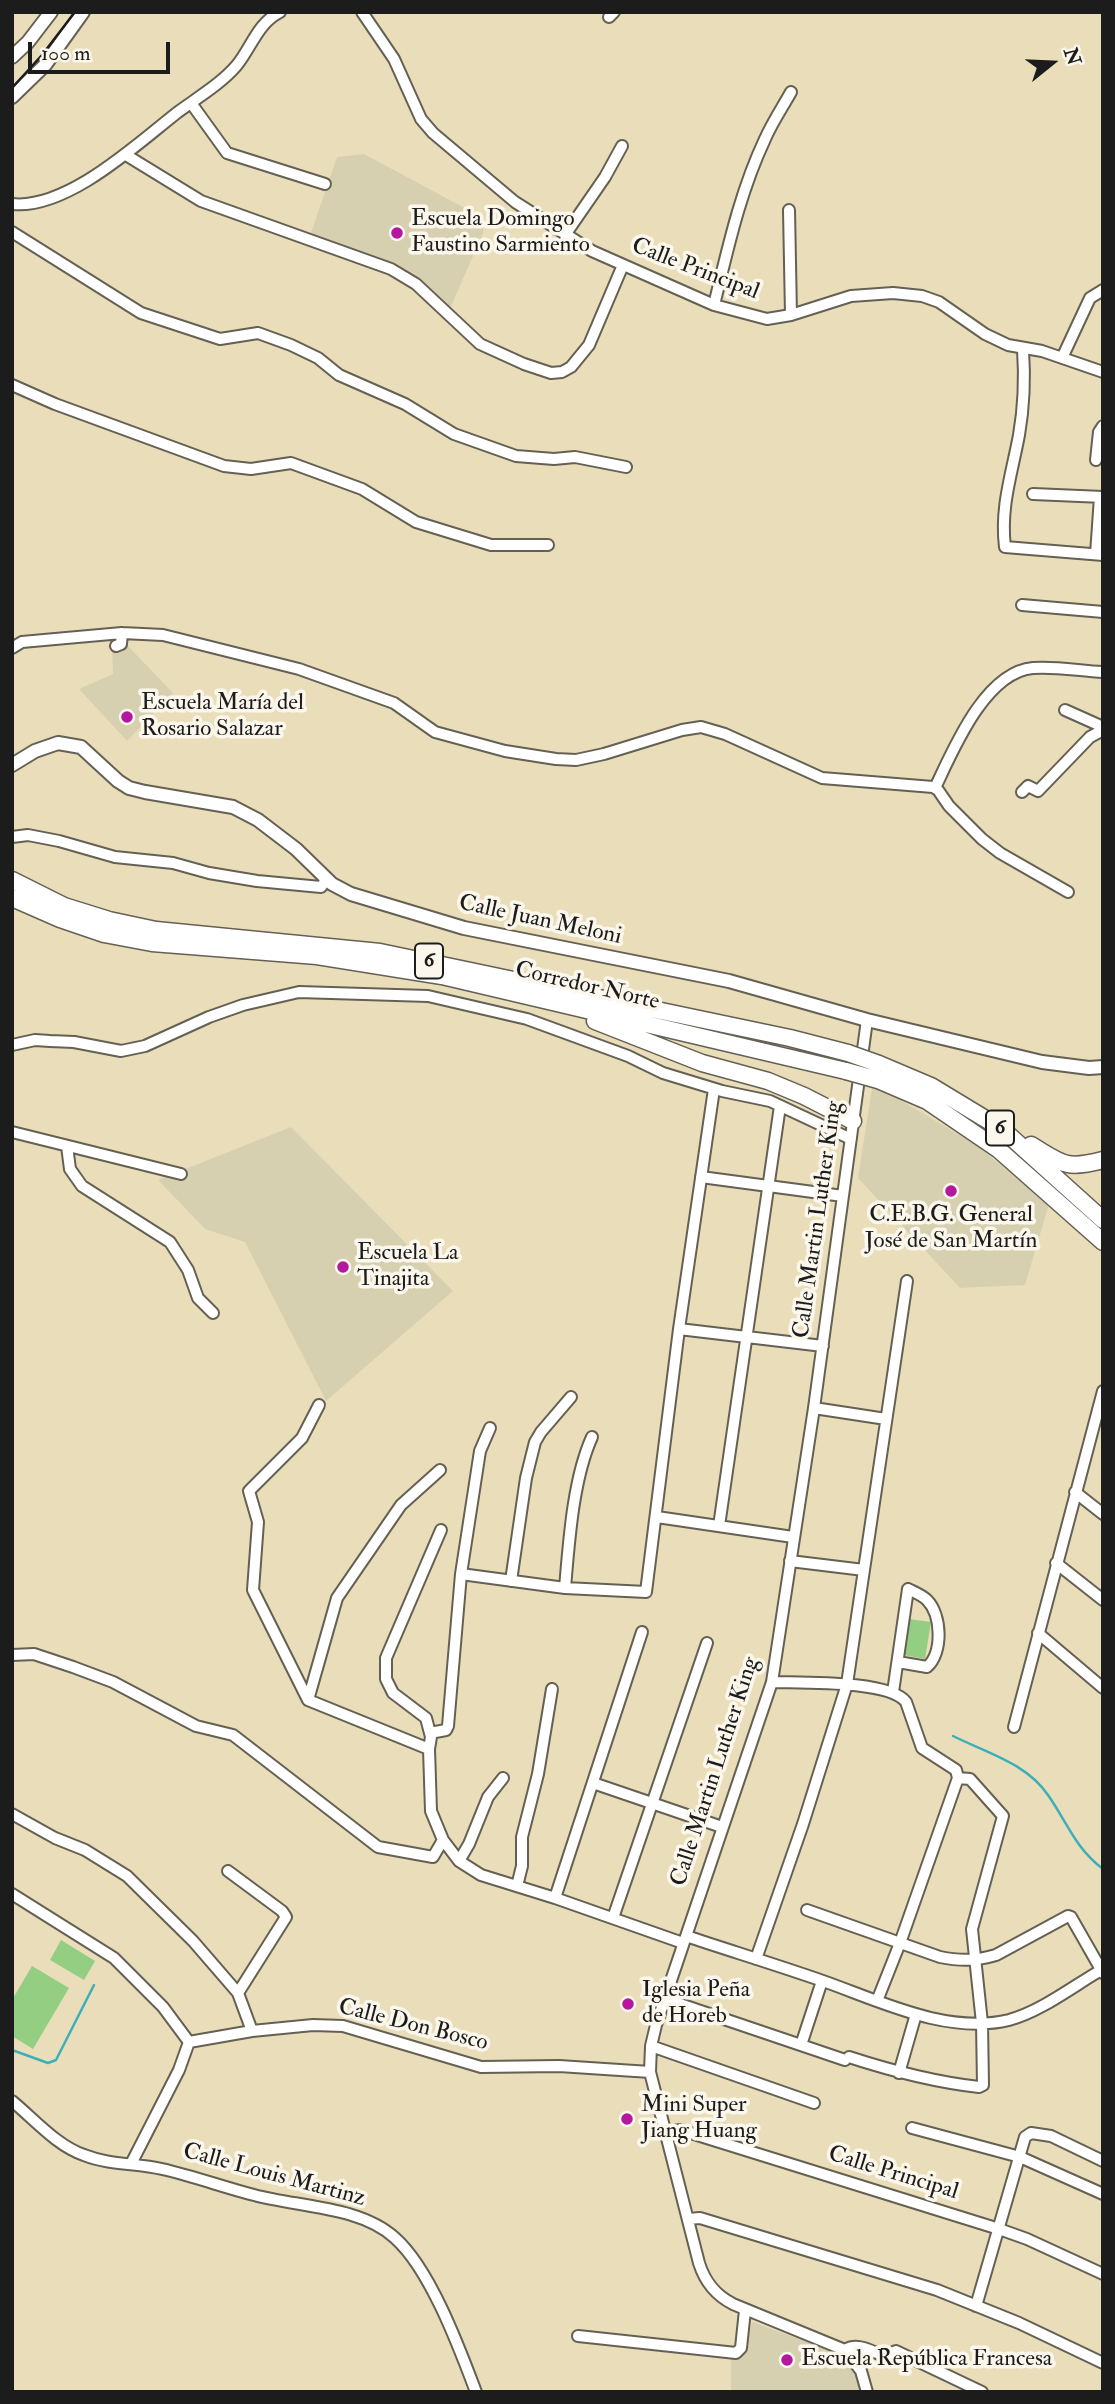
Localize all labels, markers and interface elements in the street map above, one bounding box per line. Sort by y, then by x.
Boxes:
scale bar [32,28,173,72]
north arrow [1017,28,1087,98]
text: 100 m [41,40,91,67]
text: N [1058,45,1086,68]
place label: Escuela Domingo Faustino Sarmiento [411,206,590,260]
marker: Escuela Domingo Faustino Sarmiento [389,225,405,241]
street label: Calle Principal [627,233,763,307]
place label: Escuela María del Rosario Salazar [141,690,304,744]
marker: Escuela María del Rosario Salazar [119,709,135,725]
street label: Calle Juan Meloni [456,890,624,952]
road number: 6 [415,944,443,978]
street label: Corredor Norte [512,957,662,1017]
street label: Calle Martin Luther King [789,1100,849,1340]
road number: 6 [986,1110,1014,1146]
marker: C.E.B.G. General José de San Martín [943,1183,959,1199]
place label: C.E.B.G. General José de San Martín [865,1202,1037,1256]
place label: Escuela La Tinajita [357,1240,459,1294]
marker: Escuela La Tinajita [335,1259,351,1275]
street label: Calle Martin Luther King [666,1654,766,1890]
place label: Iglesia Peña de Horeb [642,1977,750,2031]
street label: Calle Don Bosco [335,1994,491,2058]
marker: Iglesia Peña de Horeb [620,1996,636,2012]
place label: Mini Super Jiang Huang [641,2092,757,2146]
marker: Mini Super Jiang Huang [619,2111,635,2127]
street label: Calle Louis Martinz [180,2138,368,2214]
street label: Calle Principal [825,2141,961,2207]
place label: Escuela República Francesa [801,2346,1052,2374]
marker: Escuela República Francesa [779,2352,795,2368]

